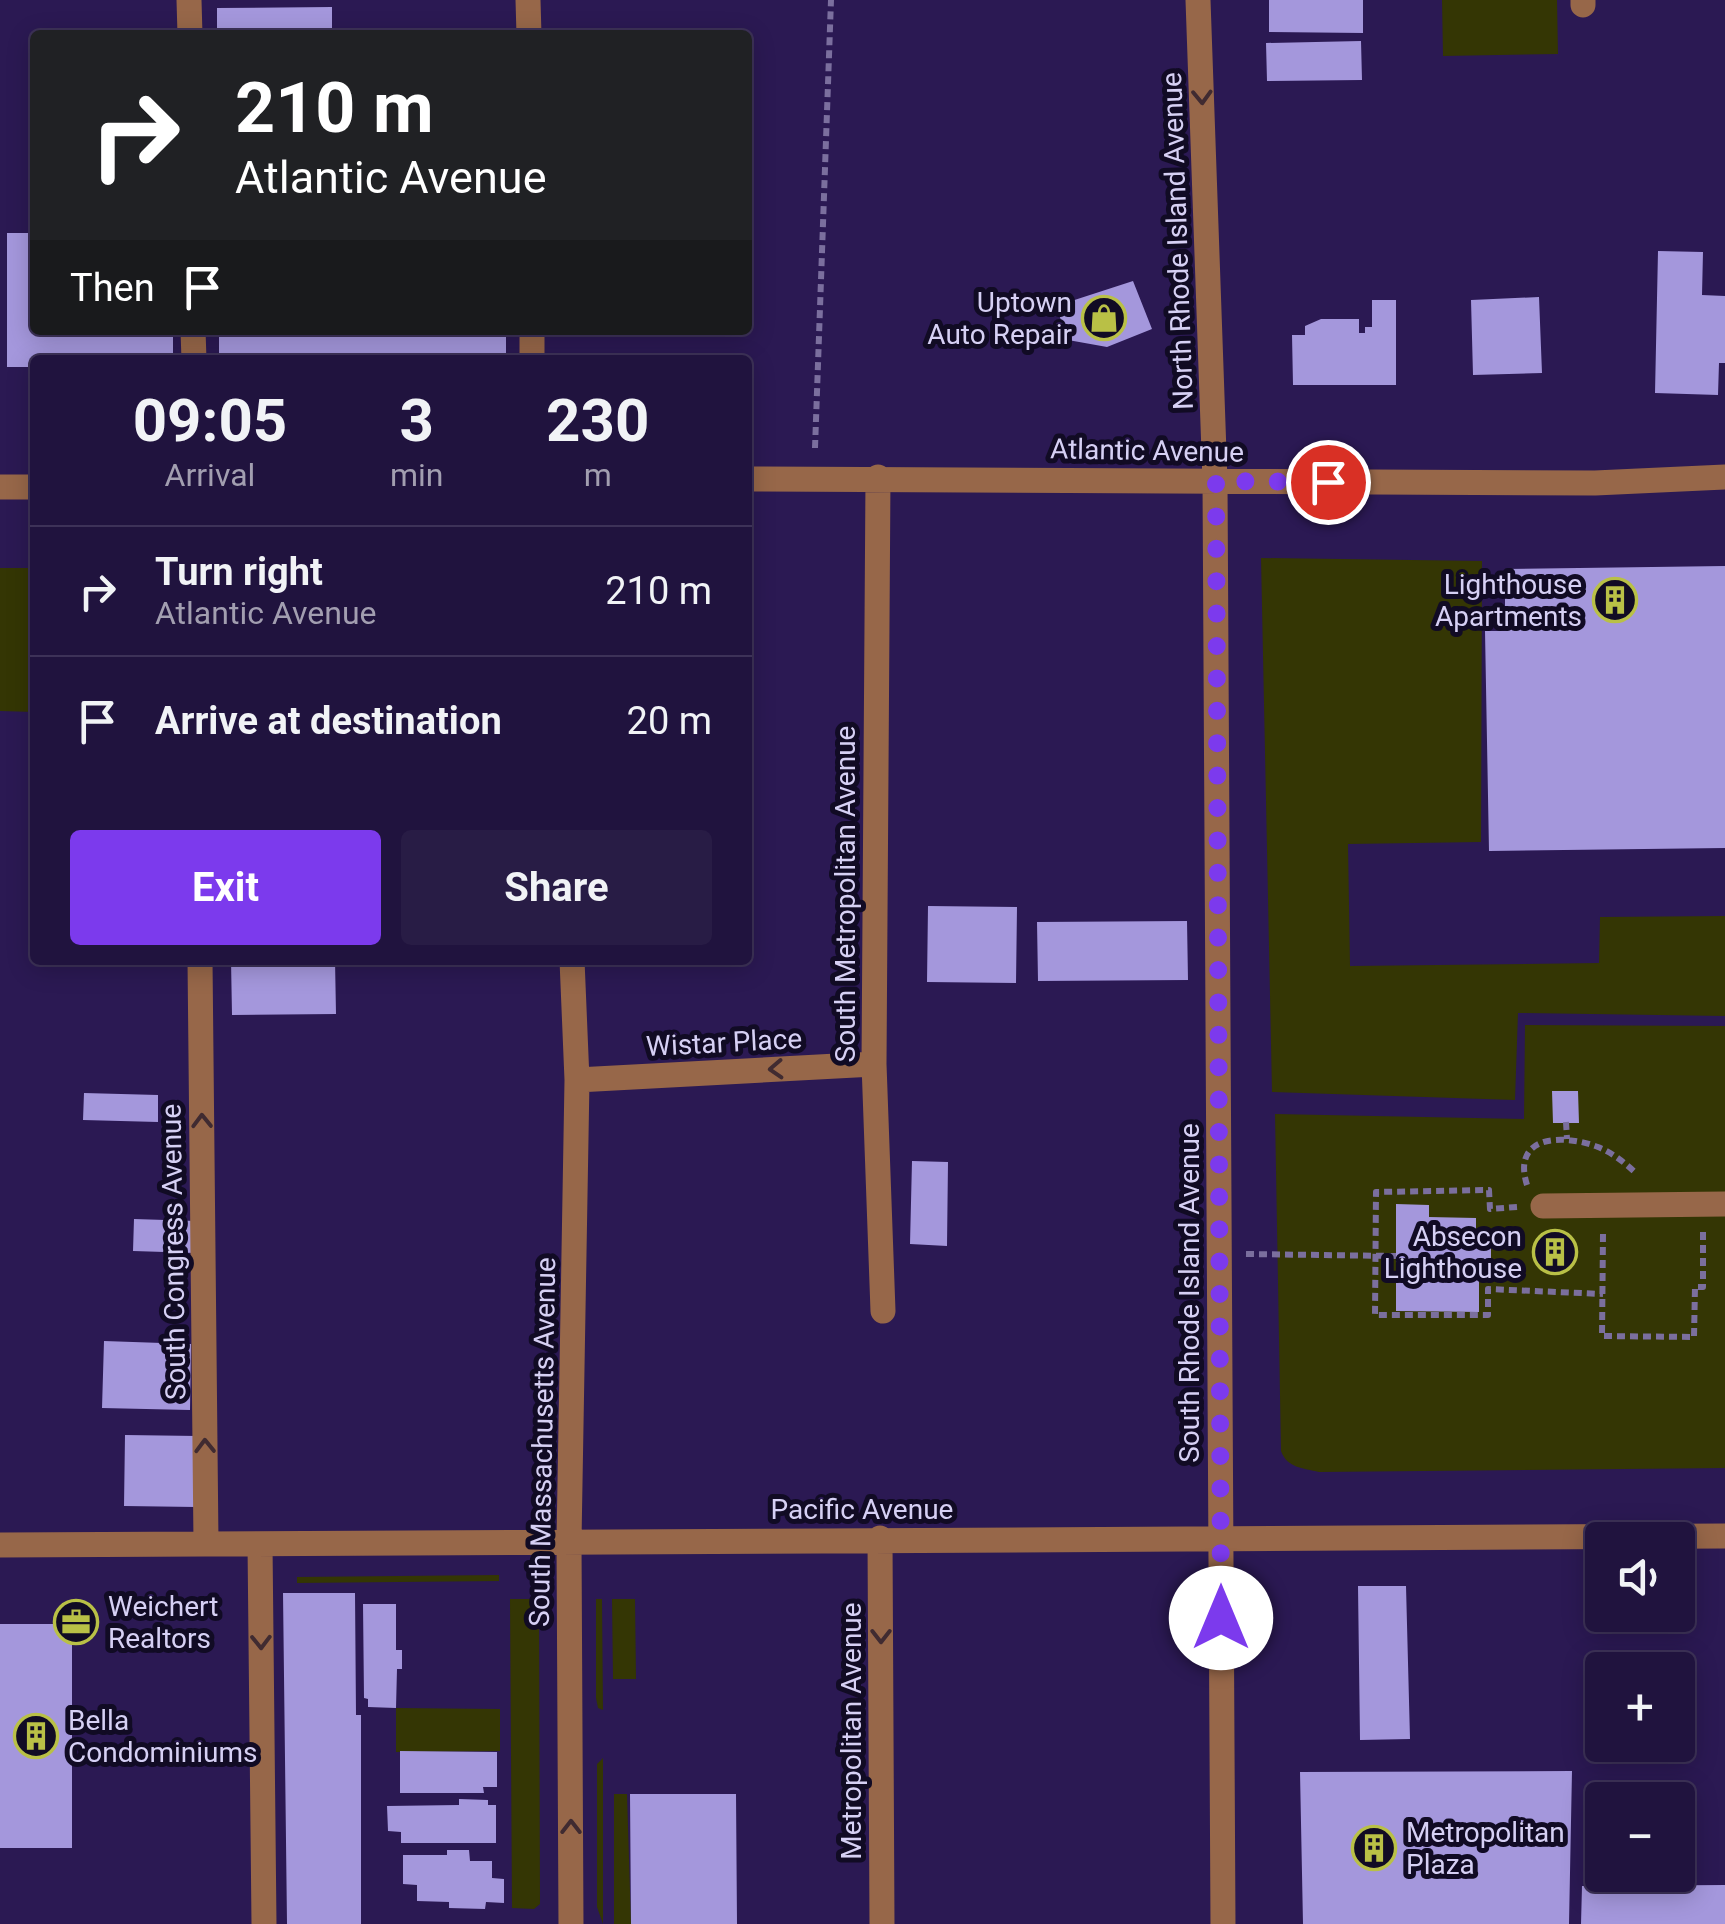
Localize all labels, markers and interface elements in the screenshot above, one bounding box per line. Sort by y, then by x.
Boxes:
text: 210 m [235,67,434,149]
icon: right [70,70,200,200]
street label: North Rhode Island Avenue [1155,72,1200,410]
one-way arrow [1191,90,1212,106]
text: Atlantic Avenue [235,151,547,204]
icon: arrive [175,260,230,315]
text: Then [70,266,155,310]
place label: Uptown Auto Repair [927,286,1073,351]
shop icon: Uptown Auto Repair [1081,295,1127,341]
text: 09:05 [133,385,287,456]
text: 3 [399,385,434,456]
text: 230 [546,385,649,456]
street label: Atlantic Avenue [1050,432,1244,469]
pin [1286,440,1371,525]
icon: arrive [1301,455,1356,510]
text: Arrival [165,456,255,494]
text: min [390,456,443,494]
text: m [584,456,612,494]
text: Turn right [155,550,323,594]
icon: right [70,564,125,619]
place label: Lighthouse Apartments [1435,568,1582,633]
text: 210 m [605,569,712,613]
building icon: Lighthouse Apartments [1592,577,1638,623]
text: Atlantic Avenue [155,594,377,632]
icon: arrive [70,694,125,749]
text: Arrive at destination [155,699,502,743]
text: 20 m [627,699,712,743]
street label: South Metropolitan Avenue [829,726,862,1062]
button: Exit [70,830,381,945]
button: Share [401,830,712,945]
street label: Wistar Place [645,1022,803,1063]
one-way arrow [768,1058,784,1079]
street label: South Congress Avenue [154,1104,193,1400]
one-way arrow [191,1112,212,1128]
street label: South Rhode Island Avenue [1173,1123,1206,1463]
place label: Absecon Lighthouse [1384,1220,1522,1285]
building icon: Absecon Lighthouse [1532,1229,1578,1275]
street label: South Massachusetts Avenue [523,1257,562,1627]
one-way arrow [194,1437,216,1452]
street label: Pacific Avenue [771,1493,953,1526]
map controls [1585,1522,1695,1892]
button: sound [1585,1522,1695,1632]
position arrow [1169,1566,1273,1670]
place label: Weichert Realtors [108,1590,218,1655]
office icon: Weichert Realtors [53,1599,99,1645]
street label: Metropolitan Avenue [835,1602,868,1860]
one-way arrow [870,1628,892,1644]
one-way arrow [250,1634,272,1650]
button: + [1585,1652,1695,1762]
place label: Bella Condominiums [68,1704,258,1769]
building icon: Bella Condominiums [13,1713,59,1759]
button: − [1585,1782,1695,1892]
place label: Metropolitan Plaza [1406,1816,1565,1881]
one-way arrow [560,1818,582,1834]
building icon: Metropolitan Plaza [1351,1825,1397,1871]

